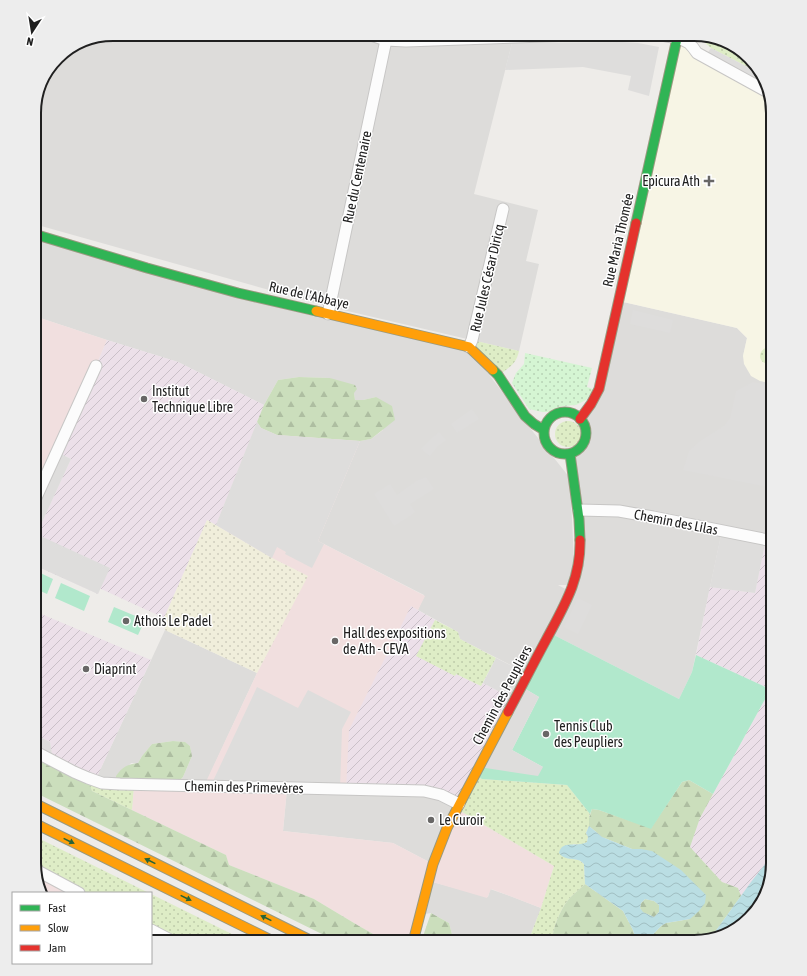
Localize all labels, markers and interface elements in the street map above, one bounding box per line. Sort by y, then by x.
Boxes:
north arrow [12,12,52,52]
text: N [25,35,34,48]
street label: Rue du Centenaire [339,129,375,225]
place label: Epicura Ath [642,173,700,189]
marker: Epicura Ath [703,175,715,187]
street label: Rue Maria Thomée [599,192,637,288]
street label: Rue Jules César Diricq [467,222,507,334]
street label: Rue de l'Abbaye [267,278,351,312]
place label: Institut Technique Libre [152,383,233,415]
marker: Institut Technique Libre [139,394,149,404]
street label: Chemin des Lilas [633,506,719,538]
place label: Athois Le Padel [134,613,212,629]
marker: Athois Le Padel [121,616,131,626]
place label: Hall des expositions de Ath - CEVA [343,625,446,657]
marker: Hall des expositions de Ath - CEVA [330,636,340,646]
street label: Chemin des Peupliers [469,643,535,747]
place label: Diaprint [94,661,136,677]
marker: Diaprint [81,664,91,674]
place label: Tennis Club des Peupliers [554,718,623,750]
marker: Tennis Club des Peupliers [541,729,551,739]
street label: Chemin des Primevères [184,778,304,796]
place label: Le Curoir [439,812,485,828]
marker: Le Curoir [426,815,436,825]
one-way arrow [63,837,75,844]
one-way arrow [144,857,156,864]
legend [12,892,152,964]
one-way arrow [180,895,191,901]
text: Fast [48,901,66,915]
one-way arrow [261,915,272,922]
text: Slow [48,921,69,935]
text: Jam [48,941,66,955]

